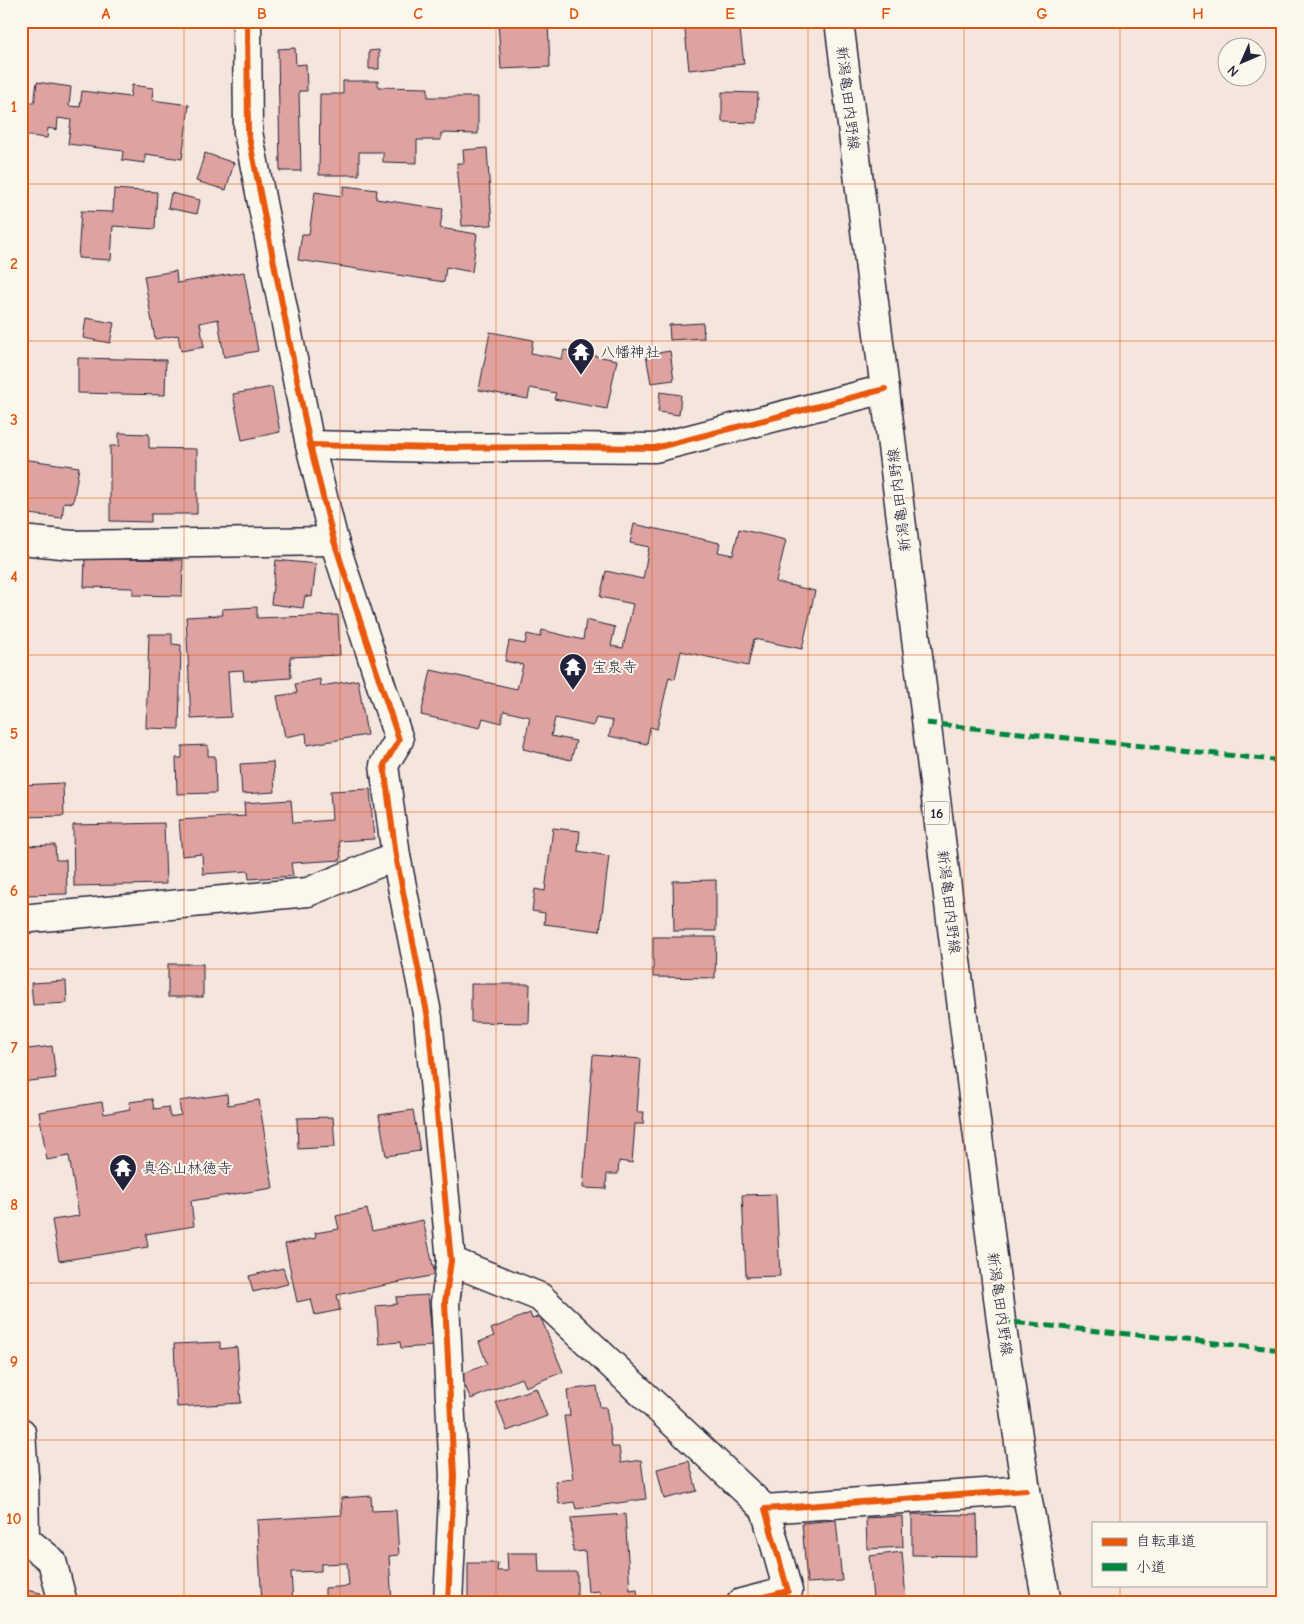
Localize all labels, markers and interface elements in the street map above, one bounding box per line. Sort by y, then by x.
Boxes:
text: A [102,5,111,23]
text: B [257,5,267,23]
text: C [413,5,423,23]
text: D [569,5,579,23]
text: E [725,5,735,23]
text: F [881,5,891,23]
text: G [1036,5,1048,23]
text: H [1192,5,1204,23]
north arrow [1216,38,1266,88]
street label: 新潟亀田内野線 [833,45,863,151]
text: N [1224,62,1242,80]
text: 1 [11,98,17,116]
text: 2 [10,255,18,273]
temple icon: 八幡神社 [566,337,596,376]
place label: 八幡神社 [600,343,660,361]
text: 3 [10,411,18,429]
street label: 新潟亀田内野線 [884,447,914,553]
text: 4 [10,568,18,586]
temple icon: 宝泉寺 [558,652,588,691]
place label: 宝泉寺 [592,658,637,676]
text: 5 [10,725,18,743]
road number: 16 [924,801,950,824]
street label: 新潟亀田内野線 [934,849,964,955]
text: 6 [10,882,18,900]
text: 7 [10,1039,18,1057]
temple icon: 真谷山林徳寺 [108,1153,138,1192]
place label: 真谷山林徳寺 [142,1159,232,1177]
text: 8 [10,1196,18,1214]
street label: 新潟亀田内野線 [984,1251,1016,1357]
text: 9 [10,1353,18,1371]
text: 10 [6,1510,22,1528]
legend [1092,1522,1266,1586]
text: 自転車道 [1136,1532,1196,1550]
text: 小道 [1136,1558,1166,1576]

